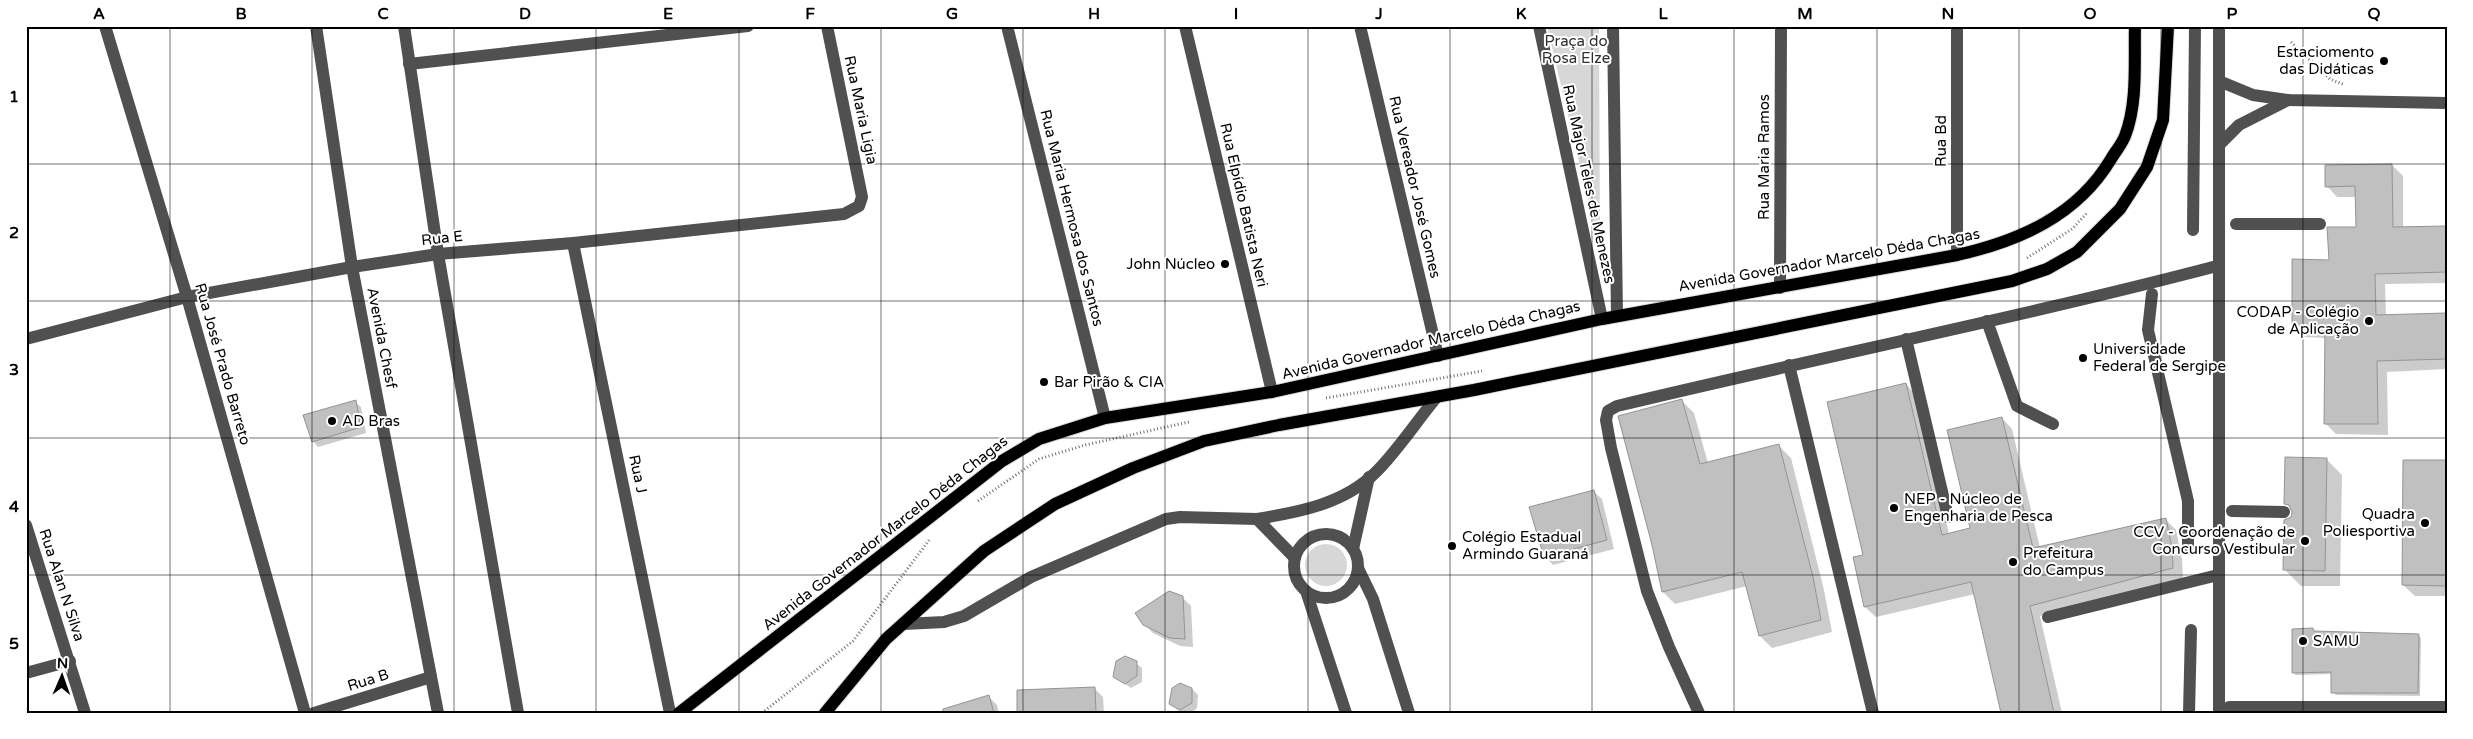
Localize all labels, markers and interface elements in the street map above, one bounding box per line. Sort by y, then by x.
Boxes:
text: A [93,4,105,24]
text: B [235,4,247,24]
text: C [377,4,389,24]
text: D [519,4,531,24]
text: E [663,4,673,24]
text: F [805,4,815,24]
text: G [946,4,958,24]
text: H [1088,4,1100,24]
text: I [1234,4,1238,24]
text: J [1374,4,1383,24]
text: K [1516,4,1527,24]
text: L [1658,4,1668,24]
text: M [1797,4,1813,24]
text: N [1942,4,1954,24]
text: O [2084,4,2097,24]
text: P [2227,4,2238,24]
text: Q [2368,4,2381,24]
park label: Praça do Rosa Elze [1542,32,1610,67]
place label: Estaciomento das Didáticas [2276,43,2374,78]
street label: Rua Maria Ligia [841,54,881,166]
marker: Estaciomento das Didáticas [2378,55,2390,67]
street label: Rua Major Teles de Menezes [1559,83,1619,285]
text: 1 [9,87,19,107]
street label: Rua Vereador José Gomes [1385,94,1445,280]
street label: Rua Maria Ramos [1755,94,1773,220]
street label: Rua Maria Hermosa dos Santos [1036,108,1108,328]
street label: Rua Bd [1932,115,1950,167]
street label: Rua Elpídio Batista Neri [1216,121,1272,289]
text: 2 [9,223,19,243]
street label: Avenida Governador Marcelo Déda Chagas [1677,225,1981,295]
street label: Rua E [420,227,464,249]
place label: John Núcleo [1126,255,1215,273]
marker: John Núcleo [1219,258,1231,270]
street label: Rua José Prado Barreto [191,281,255,447]
street label: Avenida Chesf [363,286,401,390]
street label: Avenida Governador Marcelo Déda Chagas [1280,297,1582,383]
place label: CODAP - Colégio de Aplicação [2237,303,2359,338]
marker: CODAP - Colégio de Aplicação [2363,315,2375,327]
place label: Universidade Federal de Sergipe [2093,340,2226,375]
marker: Universidade Federal de Sergipe [2077,352,2089,364]
text: 3 [9,360,19,380]
place label: Bar Pirão & CIA [1054,373,1164,391]
marker: Bar Pirão & CIA [1038,376,1050,388]
place label: AD Bras [342,412,400,430]
marker: AD Bras [326,415,338,427]
street label: Avenida Governador Marcelo Déda Chagas [759,432,1011,634]
street label: Rua J [625,453,651,495]
place label: NEP - Núcleo de Engenharia de Pesca [1904,490,2053,525]
text: 4 [9,497,19,517]
marker: NEP - Núcleo de Engenharia de Pesca [1888,502,1900,514]
place label: Quadra Poliesportiva [2323,505,2415,540]
marker: Quadra Poliesportiva [2419,517,2431,529]
place label: CCV - Coordenação de Concurso Vestibular [2133,523,2295,558]
street label: Rua Alan N Silva [35,526,89,644]
place label: Colégio Estadual Armindo Guaraná [1462,528,1589,563]
marker: CCV - Coordenação de Concurso Vestibular [2299,535,2311,547]
marker: Colégio Estadual Armindo Guaraná [1446,540,1458,552]
place label: Prefeitura do Campus [2023,544,2104,579]
marker: Prefeitura do Campus [2007,556,2019,568]
place label: SAMU [2313,632,2359,650]
text: 5 [9,634,19,654]
marker: SAMU [2297,635,2309,647]
north arrow [38,652,88,702]
text: N [57,655,68,672]
street label: Rua B [345,665,391,695]

